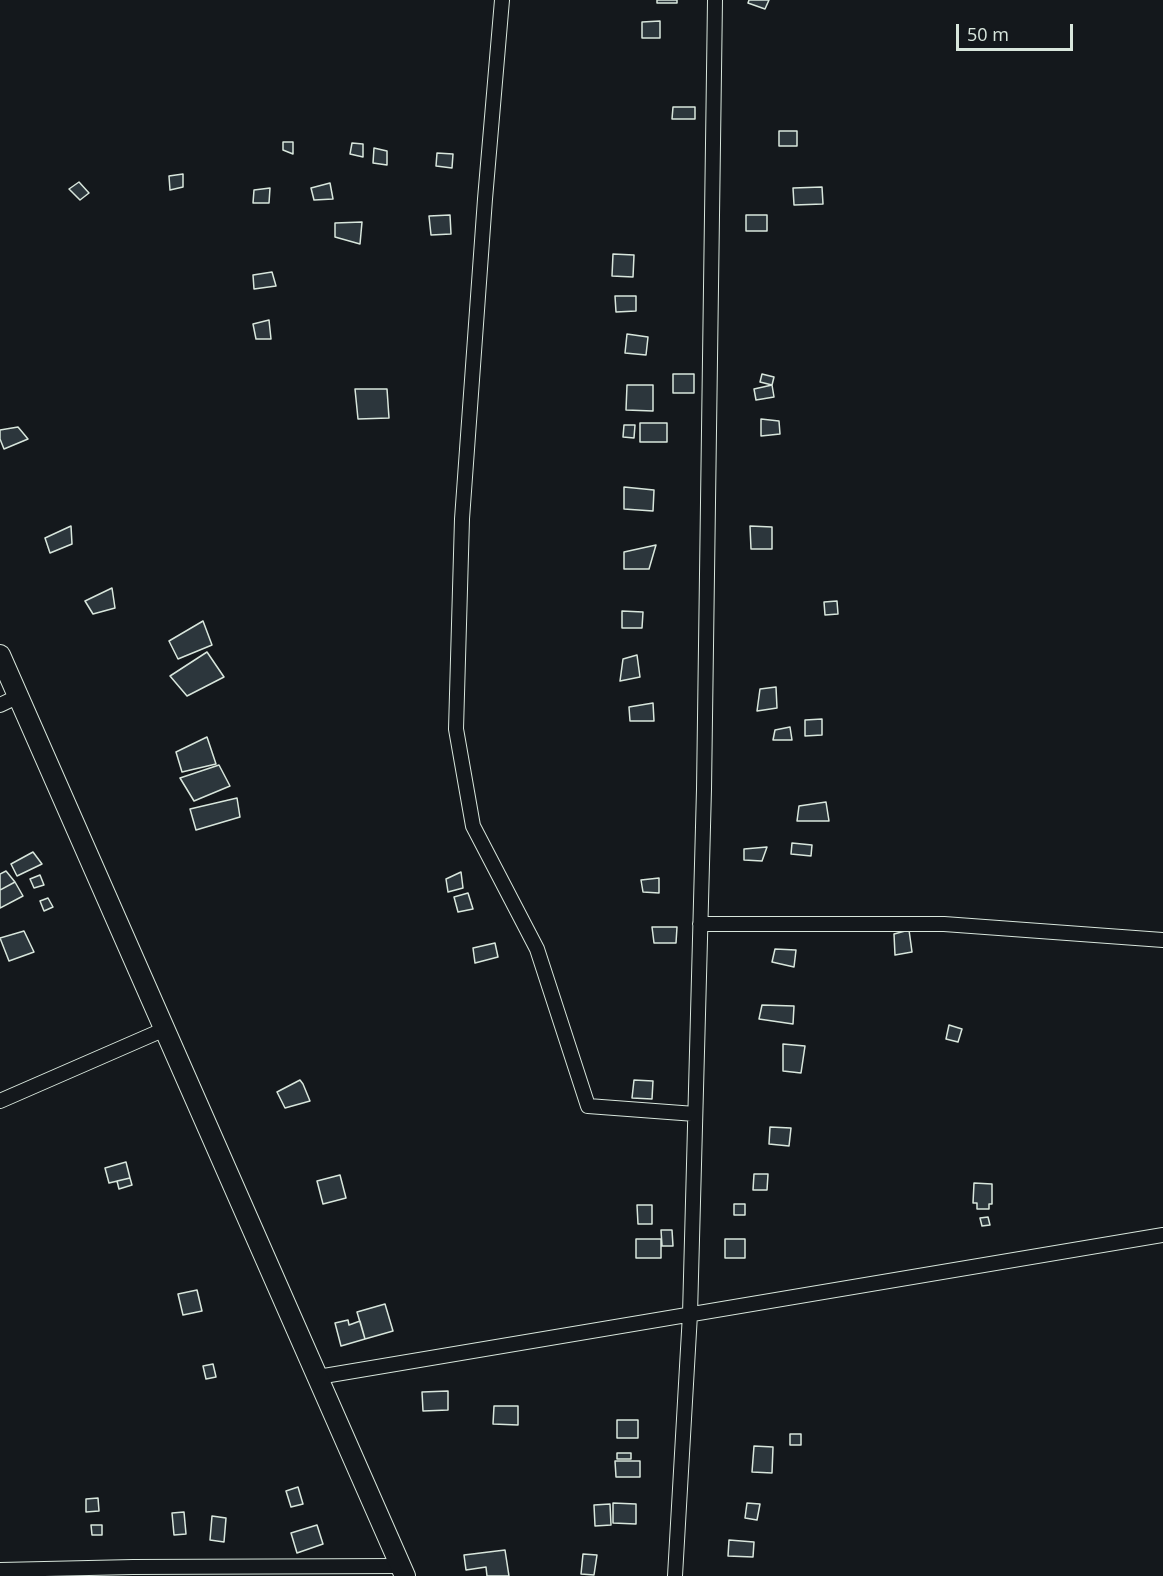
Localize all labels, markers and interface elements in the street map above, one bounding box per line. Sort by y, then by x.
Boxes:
scale bar [959,12,1076,50]
text: 50 m [967,22,1009,46]

